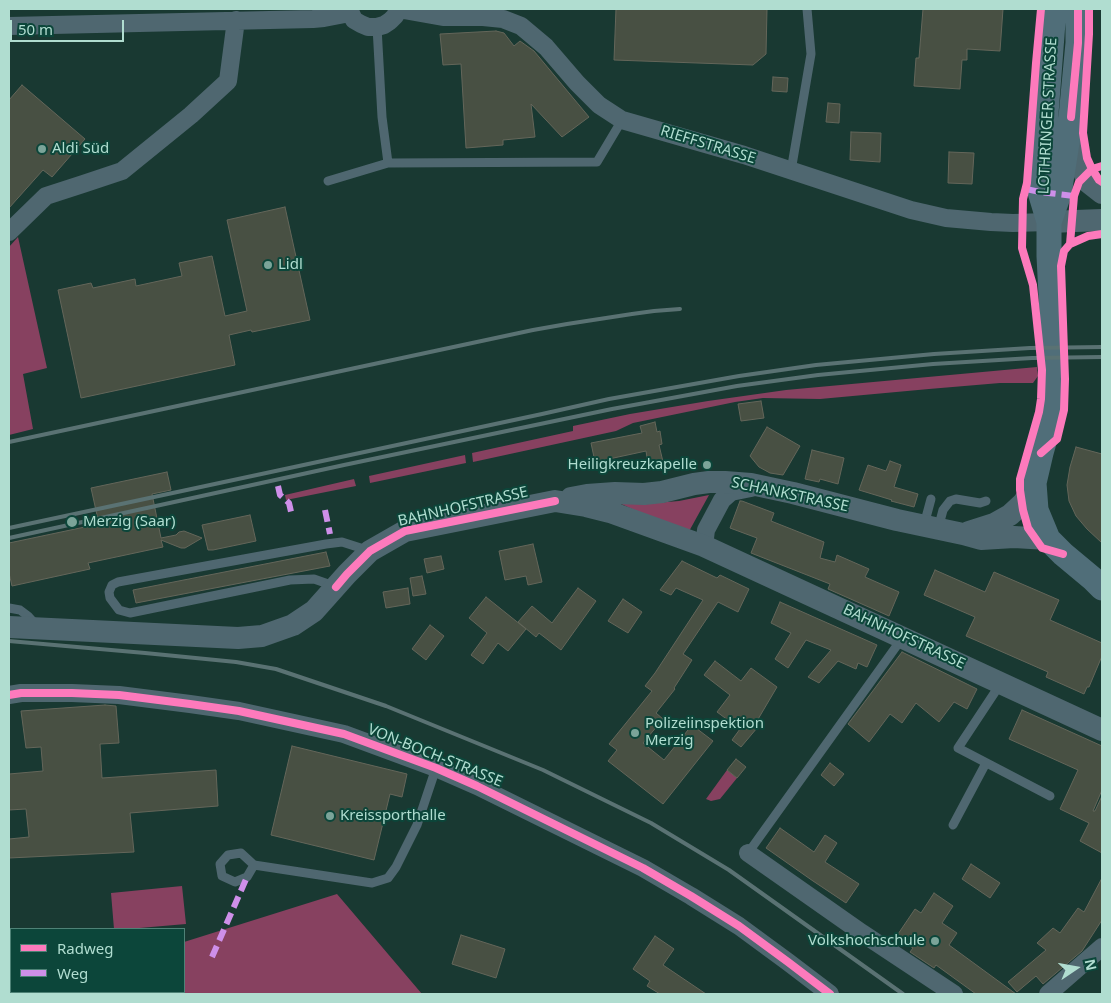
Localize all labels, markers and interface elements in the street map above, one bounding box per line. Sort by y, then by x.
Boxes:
scale bar [12,10,126,42]
text: 50 m [18,19,53,39]
street label: LOTHRINGER STRASSE [1035,37,1061,195]
street label: RIEFFSTRASSE [658,122,758,168]
place label: Aldi Süd [52,140,109,158]
marker: Aldi Süd [36,143,48,155]
place label: Lidl [278,256,303,274]
marker: Lidl [262,259,274,271]
place label: Heiligkreuzkapelle [568,456,697,474]
marker: Heiligkreuzkapelle [701,459,713,471]
street label: SCHANKSTRASSE [730,474,850,516]
street label: BAHNHOFSTRASSE [396,483,530,531]
place label: Merzig (Saar) [83,513,176,531]
marker: Merzig (Saar) [65,515,79,529]
street label: BAHNHOFSTRASSE [840,601,968,673]
place label: Polizeiinspektion Merzig [645,715,764,750]
street label: VON-BOCH-STRASSE [365,721,505,791]
marker: Polizeiinspektion Merzig [629,727,641,739]
place label: Kreissporthalle [340,807,446,825]
marker: Kreissporthalle [324,810,336,822]
legend [10,928,185,993]
place label: Volkshochschule [808,932,925,950]
marker: Volkshochschule [929,935,941,947]
text: Radweg [57,938,113,958]
north arrow [1051,943,1101,993]
text: N [1081,957,1102,972]
text: Weg [57,963,88,983]

